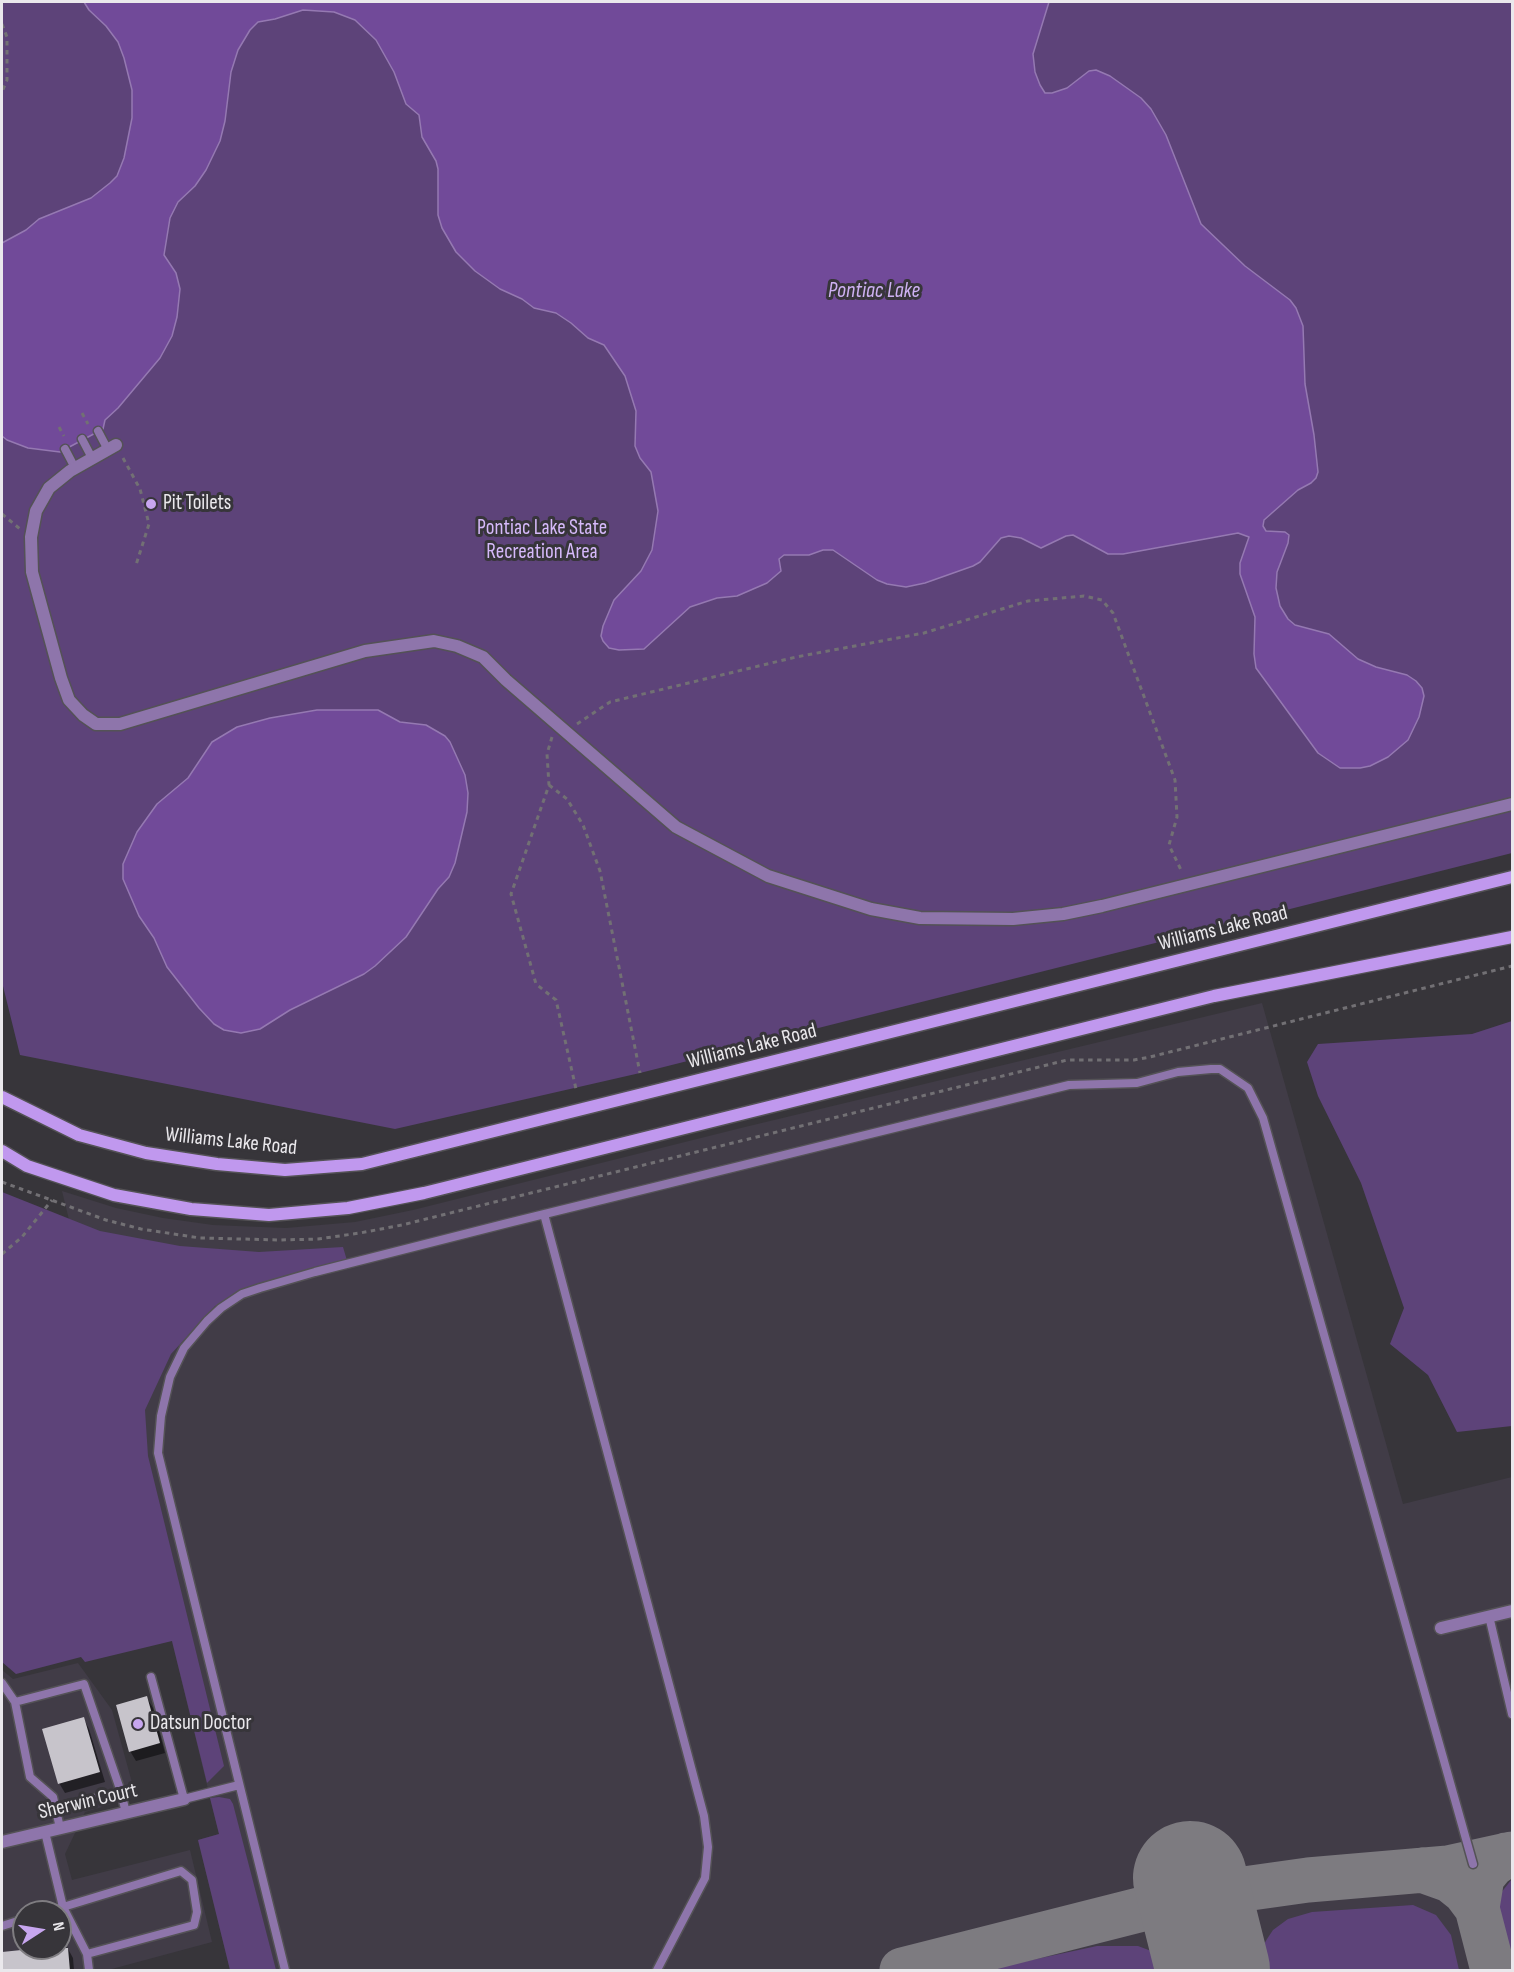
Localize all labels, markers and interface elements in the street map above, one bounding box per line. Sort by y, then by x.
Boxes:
water label: Pontiac Lake [828,278,920,304]
place label: Pit Toilets [163,491,231,517]
marker: Pit Toilets [144,497,158,511]
park label: Pontiac Lake State Recreation Area [477,516,607,566]
street label: Williams Lake Road [1156,901,1290,957]
street label: Williams Lake Road [685,1019,819,1075]
street label: Williams Lake Road [164,1123,298,1161]
place label: Datsun Doctor [150,1711,251,1737]
marker: Datsun Doctor [131,1717,145,1731]
street label: Sherwin Court [36,1778,140,1826]
north arrow [12,1900,72,1960]
text: N [48,1920,68,1933]

